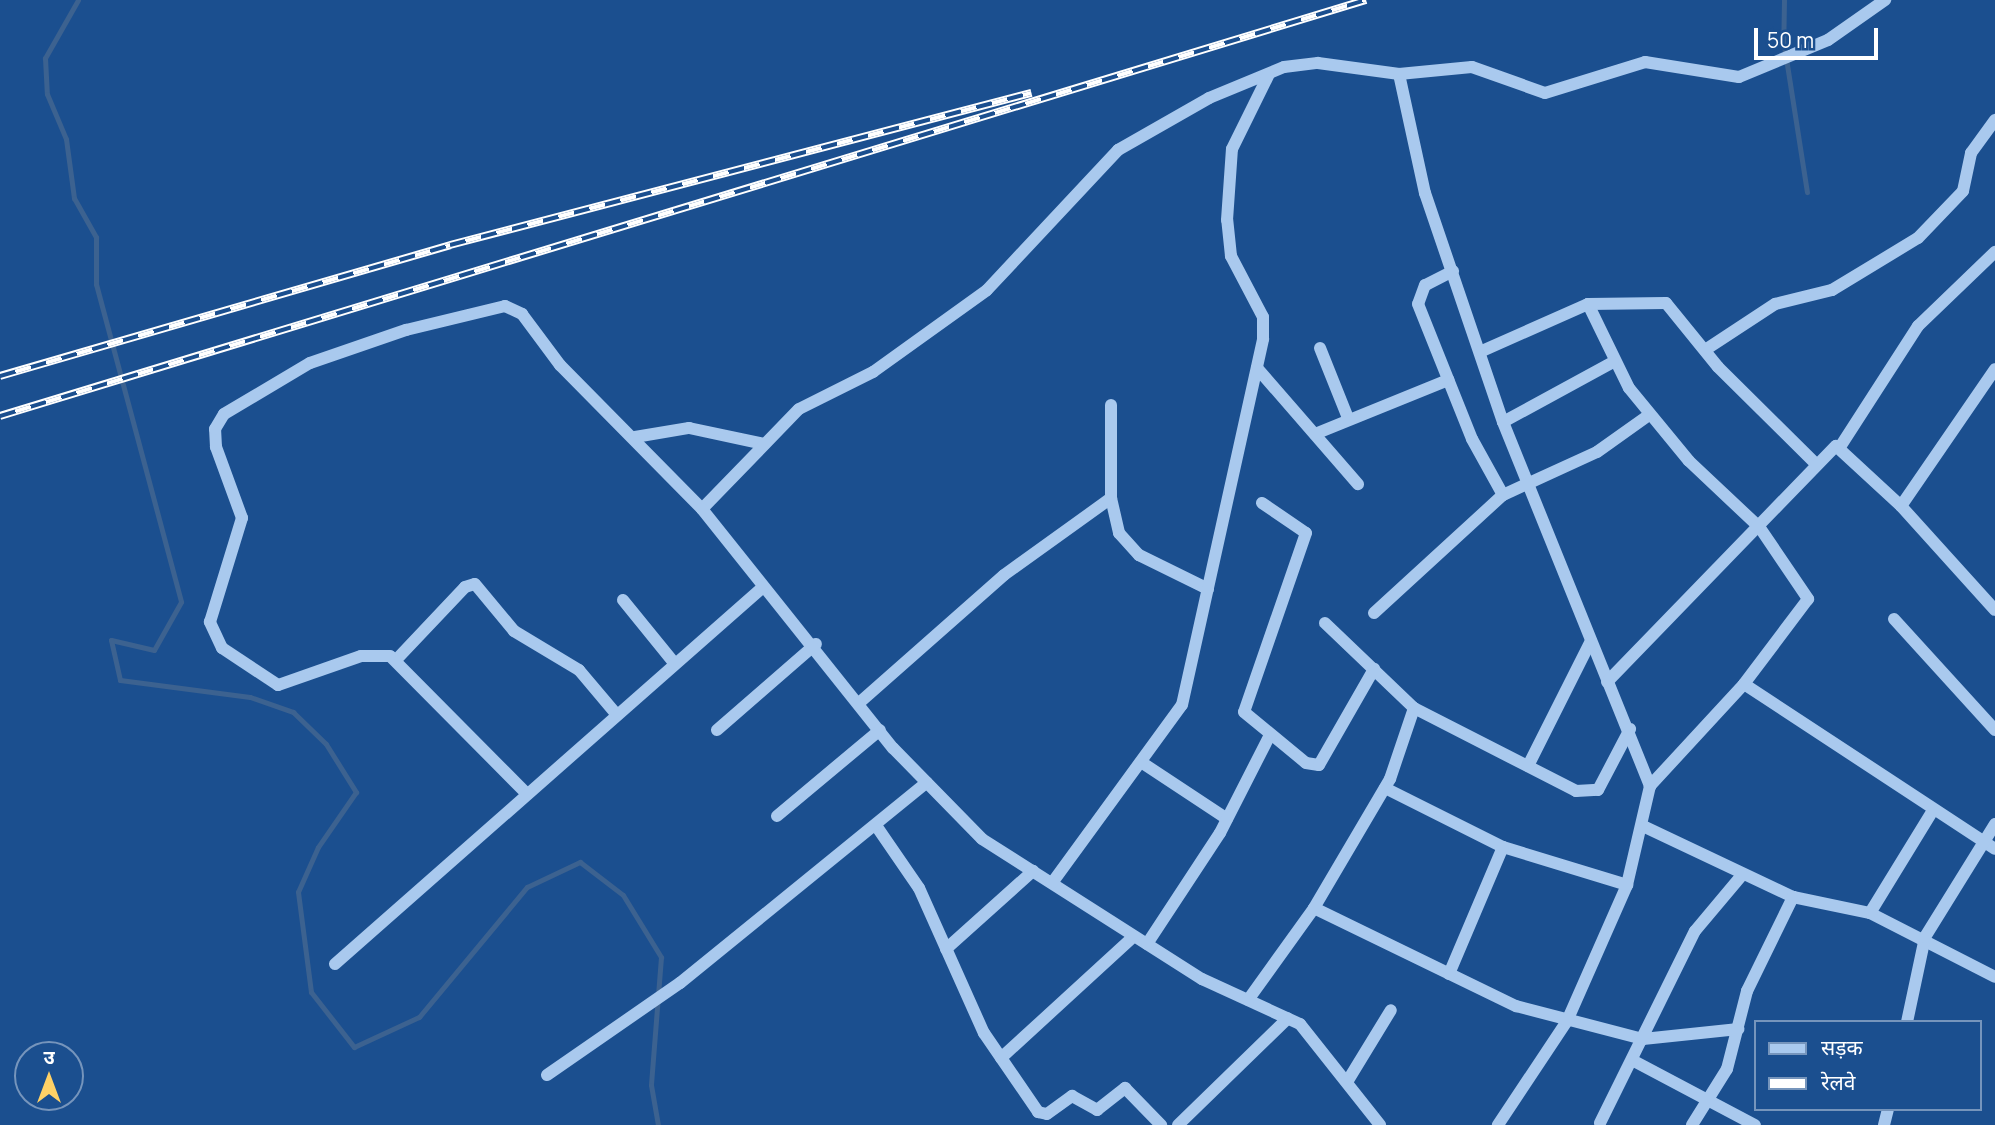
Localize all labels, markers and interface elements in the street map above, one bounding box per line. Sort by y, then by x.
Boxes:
scale bar [1757,14,1881,58]
text: 50 m [1767,26,1814,54]
legend [1754,1020,1981,1111]
text: सड़क [1821,1033,1863,1061]
north arrow [14,1041,84,1111]
text: उ [43,1044,55,1070]
text: रेलवे [1821,1068,1856,1096]

